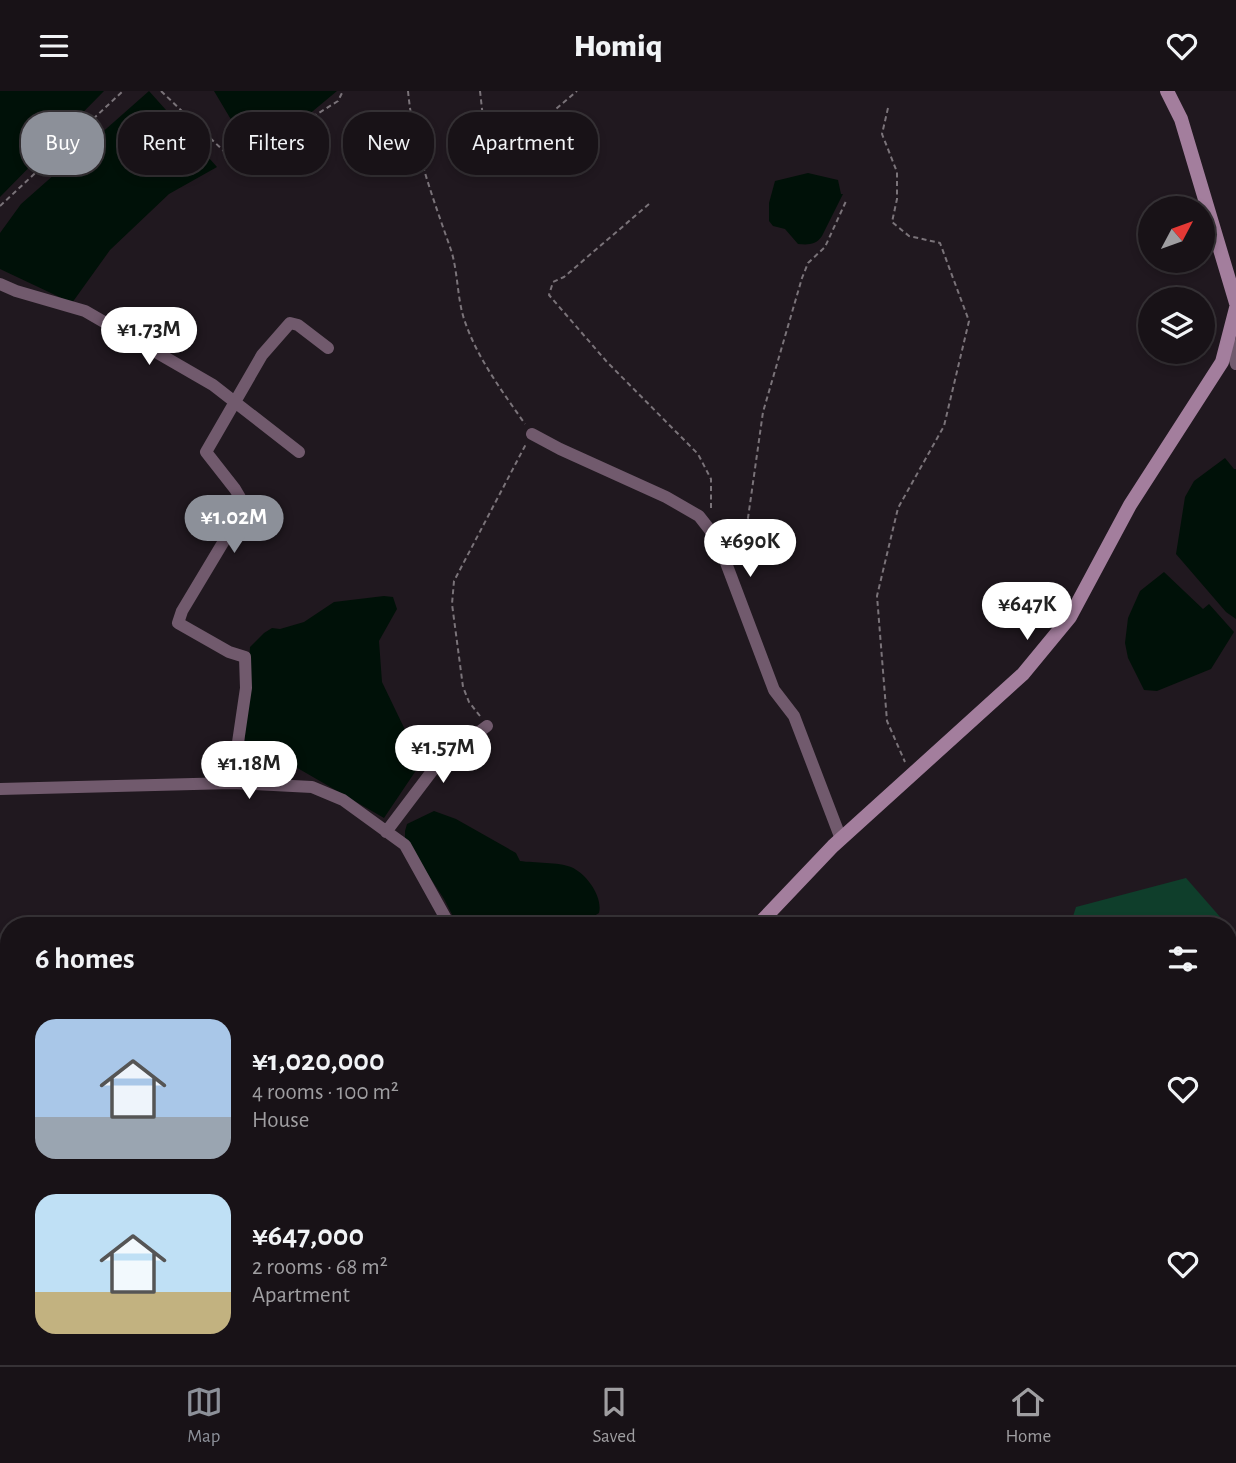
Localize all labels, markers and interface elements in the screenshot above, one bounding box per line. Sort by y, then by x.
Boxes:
icon: menu [35,27,73,65]
icon: heart [1163,27,1201,65]
text: Homiq [574,30,662,62]
chip: Buy [21,112,104,175]
chip: Rent [118,112,210,175]
chip: Filters [224,112,329,175]
chip: New [343,112,434,175]
chip: Apartment [448,112,598,175]
north arrow [1138,196,1214,273]
map controls [1138,196,1215,364]
button: layers [1138,287,1215,364]
pin: ¥1.73M [92,307,206,367]
text: ¥1.73M [117,318,181,341]
pin: ¥1.02M [177,496,291,555]
text: ¥1.02M [201,506,267,529]
pin: ¥690K [701,519,799,579]
text: ¥690K [720,530,780,553]
pin: ¥647K [978,582,1076,642]
text: ¥647K [998,593,1056,616]
pin: ¥1.57M [386,725,500,785]
text: ¥1.57M [411,736,475,759]
pin: ¥1.18M [192,741,306,801]
text: ¥1.18M [217,752,281,775]
icon: filters [1164,940,1202,978]
text: 6 homes [35,944,135,974]
text: ¥1,020,000 [252,1046,385,1076]
icon: home [91,1047,175,1131]
icon: heart [1164,1070,1202,1108]
text: 4 rooms · 100 m² [252,1081,399,1104]
text: House [252,1109,309,1132]
text: ¥647,000 [252,1221,364,1251]
icon: home [91,1222,175,1306]
icon: heart [1164,1245,1202,1283]
text: 2 rooms · 68 m² [252,1256,388,1279]
text: Apartment [252,1284,350,1307]
tab: Map [185,1383,223,1448]
tab: Saved [592,1383,636,1448]
tab: Home [1005,1383,1051,1448]

